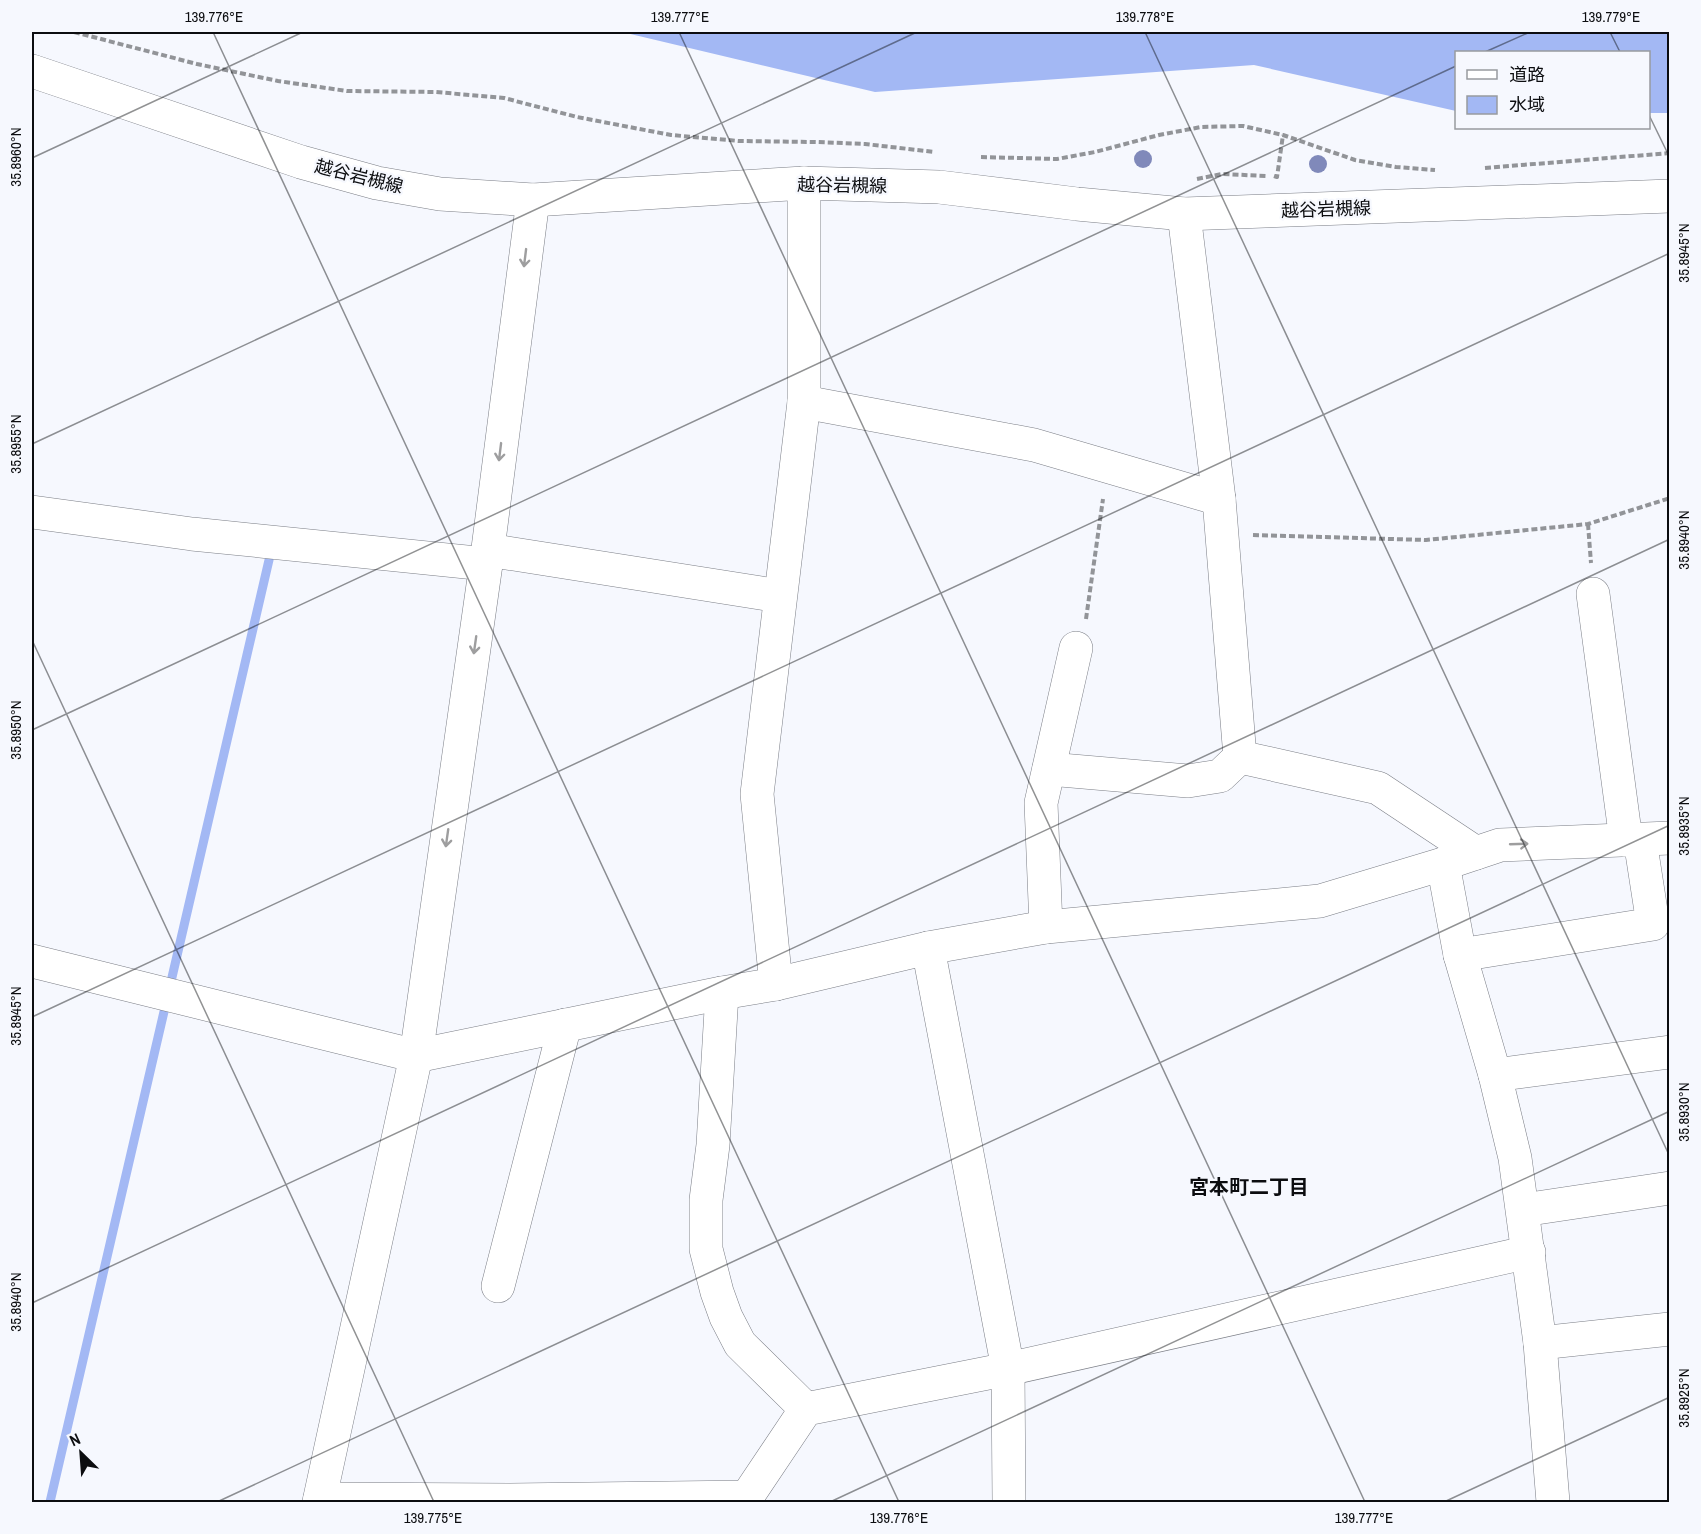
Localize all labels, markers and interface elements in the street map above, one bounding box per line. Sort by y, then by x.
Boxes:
text: 139.776°E [185,6,243,27]
text: 139.777°E [651,6,709,27]
text: 139.778°E [1116,6,1174,27]
text: 139.779°E [1582,6,1640,27]
legend [1455,51,1650,129]
text: 道路 [1509,62,1545,87]
text: 水域 [1509,92,1545,117]
text: 35.8960°N [5,127,26,187]
street label: 越谷岩槻線 [312,153,406,199]
street label: 越谷岩槻線 [797,172,887,198]
street label: 越谷岩槻線 [1281,195,1371,223]
text: 35.8945°N [1673,223,1694,283]
one-way arrow [520,248,531,268]
text: 35.8955°N [5,414,26,474]
one-way arrow [495,441,506,461]
text: 35.8940°N [1673,510,1694,570]
one-way arrow [469,635,480,654]
text: 35.8950°N [5,700,26,760]
text: 35.8935°N [1673,796,1694,856]
one-way arrow [442,828,453,847]
one-way arrow [1509,838,1529,849]
text: 35.8945°N [5,986,26,1046]
text: 35.8930°N [1673,1082,1694,1142]
district label: 宮本町二丁目 [1189,1173,1309,1200]
text: 35.8940°N [5,1272,26,1332]
text: 35.8925°N [1673,1368,1694,1428]
north arrow [51,1423,111,1483]
text: N [66,1427,84,1451]
text: 139.775°E [404,1507,462,1528]
text: 139.776°E [870,1507,928,1528]
text: 139.777°E [1335,1507,1393,1528]

